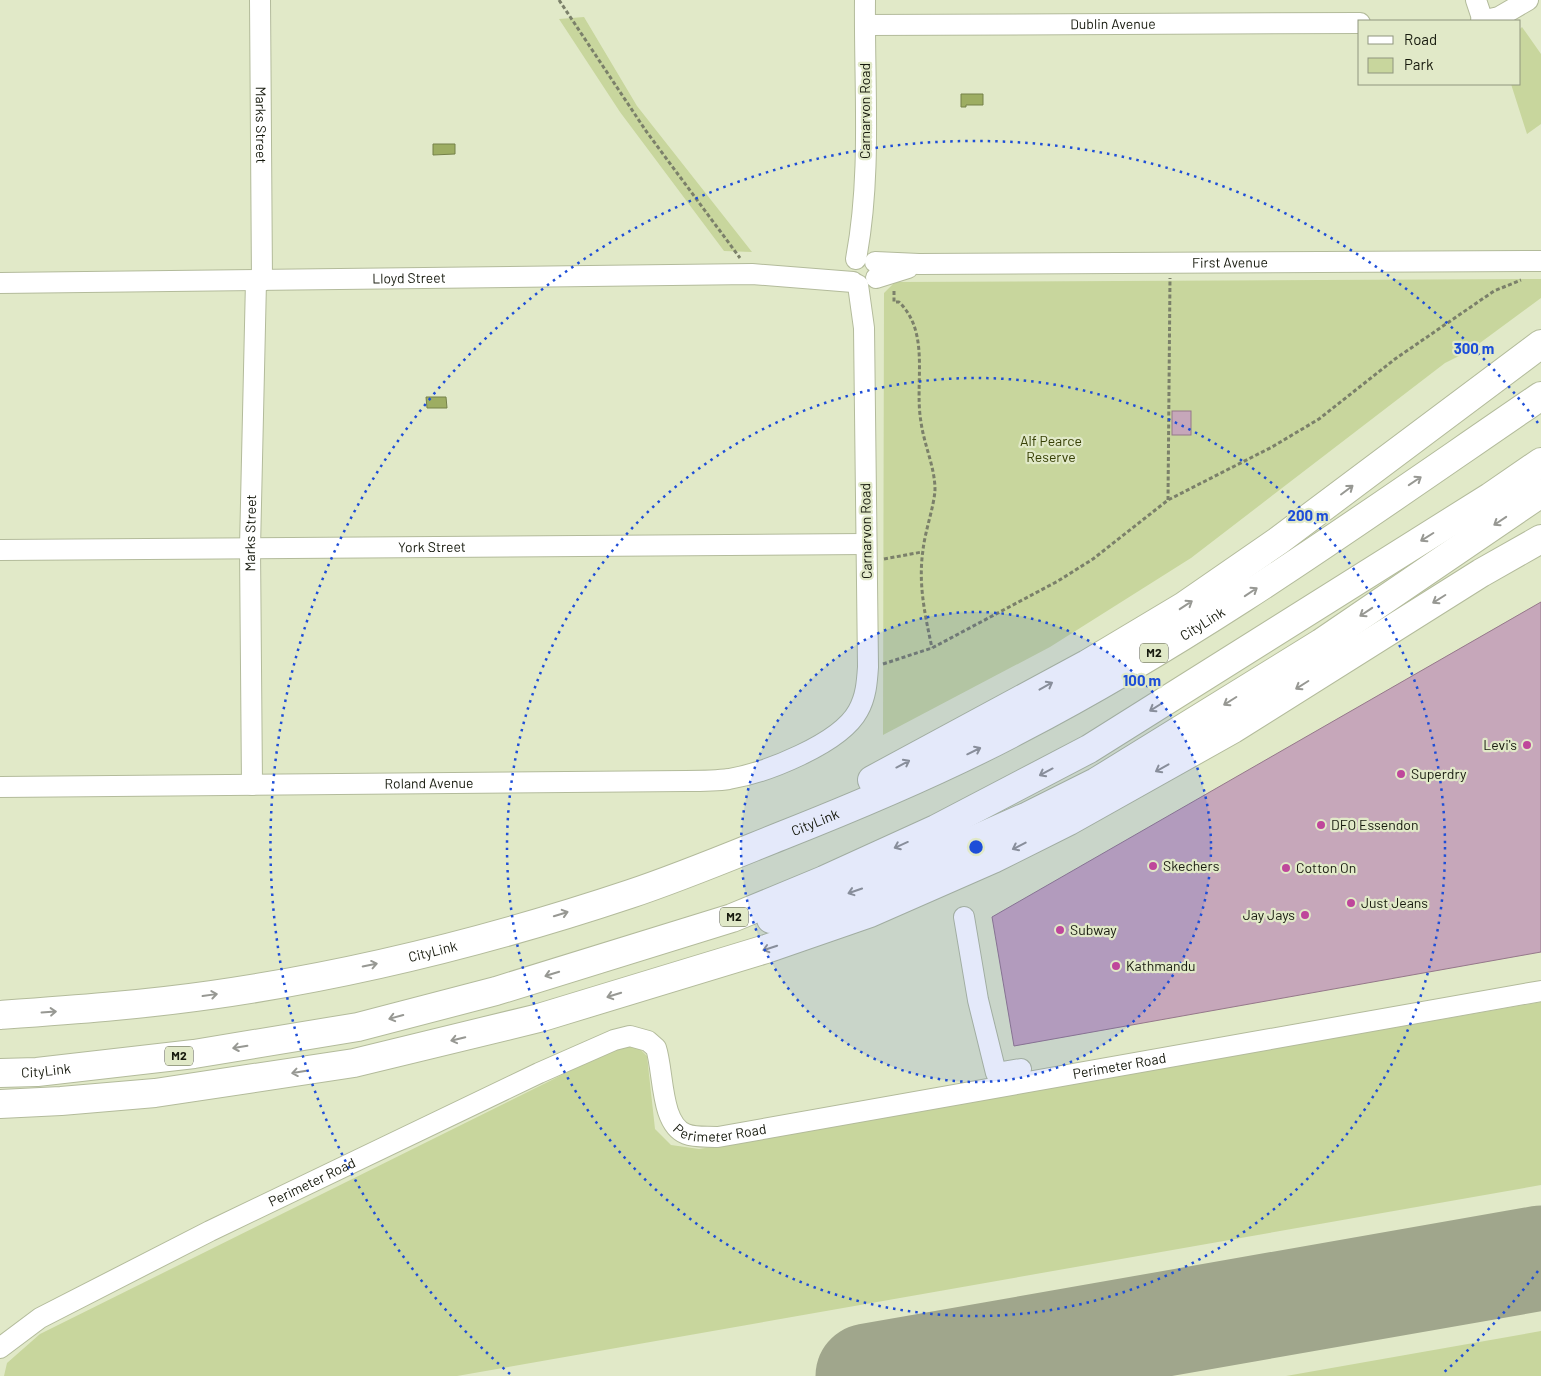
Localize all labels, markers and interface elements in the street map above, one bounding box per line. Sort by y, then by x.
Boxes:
street label: Dublin Avenue [1070,15,1156,32]
legend [1358,20,1521,85]
text: Road [1404,30,1437,48]
text: Park [1404,55,1434,73]
street label: Carnarvon Road [856,63,873,159]
street label: Marks Street [253,86,270,164]
street label: First Avenue [1192,253,1268,271]
street label: Lloyd Street [372,269,446,287]
text: 300 m [1454,339,1494,357]
park label: Alf Pearce Reserve [1020,432,1082,465]
one-way arrow [1408,476,1422,486]
street label: Carnarvon Road [856,483,875,579]
one-way arrow [1340,484,1353,495]
street label: Marks Street [241,494,259,572]
text: 200 m [1287,506,1329,524]
one-way arrow [1494,516,1508,526]
one-way arrow [1420,531,1434,542]
street label: York Street [398,538,466,555]
one-way arrow [1244,587,1258,597]
one-way arrow [1433,594,1447,604]
one-way arrow [1179,599,1193,610]
street label: CityLink [1177,603,1228,644]
one-way arrow [1359,607,1373,617]
road number: M2 [1140,644,1168,662]
text: 100 m [1123,671,1161,689]
one-way arrow [1038,681,1052,691]
one-way arrow [1295,681,1309,691]
one-way arrow [1223,695,1237,706]
one-way arrow [1149,702,1163,713]
place label: Levi's [1483,736,1517,753]
marker: Levi's [1521,739,1533,751]
one-way arrow [966,746,981,756]
one-way arrow [895,759,910,768]
one-way arrow [1155,764,1170,773]
place label: Superdry [1411,765,1467,782]
one-way arrow [1039,768,1054,777]
marker: Superdry [1395,768,1407,780]
street label: Roland Avenue [384,774,474,792]
street label: CityLink [789,805,841,839]
place label: DFO Essendon [1331,816,1419,833]
marker: DFO Essendon [1315,819,1327,831]
centre of rings [967,838,985,856]
one-way arrow [894,841,909,850]
one-way arrow [1012,841,1027,851]
place label: Skechers [1163,857,1220,874]
place label: Cotton On [1296,859,1356,876]
marker: Skechers [1147,860,1159,872]
marker: Cotton On [1280,862,1292,874]
one-way arrow [848,887,864,896]
place label: Just Jeans [1361,894,1428,911]
marker: Just Jeans [1345,897,1357,909]
place label: Jay Jays [1243,906,1295,923]
road number: M2 [720,908,748,926]
one-way arrow [552,909,568,919]
marker: Jay Jays [1299,909,1311,921]
place label: Subway [1070,921,1117,938]
marker: Subway [1054,924,1066,936]
street label: CityLink [406,937,459,965]
one-way arrow [762,944,778,953]
place label: Kathmandu [1126,957,1196,974]
one-way arrow [362,960,378,970]
marker: Kathmandu [1110,960,1122,972]
one-way arrow [545,970,561,980]
one-way arrow [202,990,218,1000]
one-way arrow [606,991,622,1001]
one-way arrow [40,1007,56,1016]
one-way arrow [388,1013,404,1023]
one-way arrow [450,1035,466,1044]
one-way arrow [233,1042,249,1052]
road number: M2 [165,1046,193,1066]
street label: Perimeter Road [1071,1049,1167,1082]
street label: CityLink [21,1059,72,1080]
one-way arrow [291,1068,307,1078]
street label: Perimeter Road [670,1120,767,1145]
street label: Perimeter Road [265,1154,358,1210]

